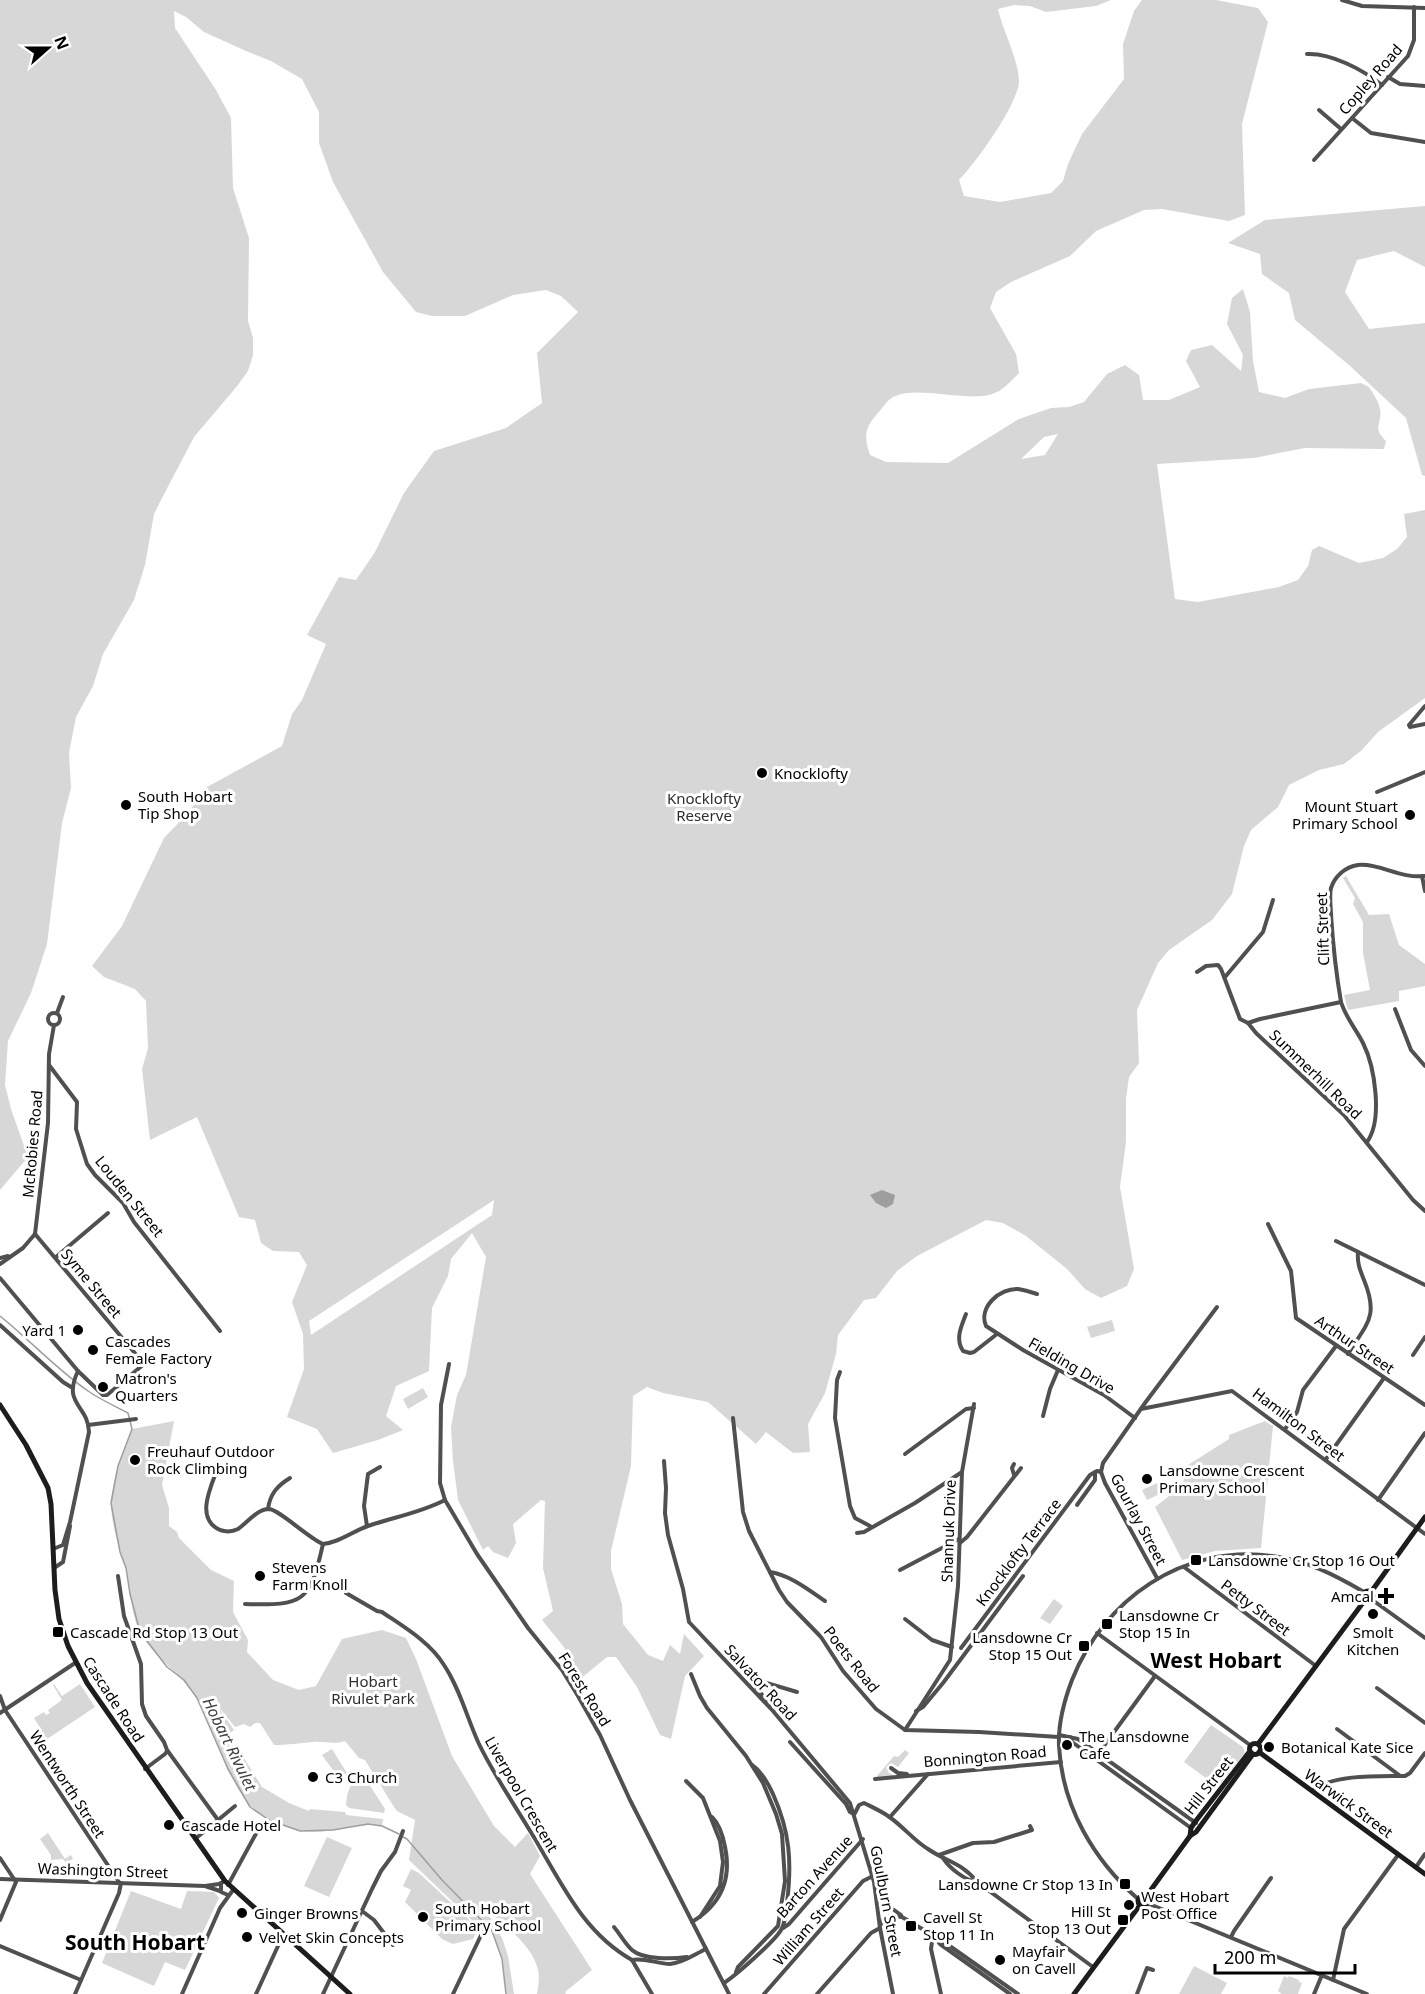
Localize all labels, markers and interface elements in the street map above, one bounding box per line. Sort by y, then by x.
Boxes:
north arrow [18,18,78,78]
text: N [49,33,75,53]
street label: Copley Road [1334,39,1406,119]
place label: Knocklofty [774,763,848,783]
marker: Knocklofty [755,766,769,780]
place label: South Hobart Tip Shop [138,786,233,823]
park label: Knocklofty Reserve [667,788,741,825]
place label: Mount Stuart Primary School [1292,796,1399,833]
marker: South Hobart Tip Shop [119,798,133,812]
marker: Mount Stuart Primary School [1403,808,1417,822]
street label: Clift Street [1311,891,1333,966]
street label: Summerhill Road [1266,1025,1366,1123]
street label: McRobies Road [17,1089,47,1199]
street label: Louden Street [91,1151,169,1241]
street label: Syme Street [57,1244,127,1322]
street label: Arthur Street [1311,1310,1399,1378]
place label: Yard 1 [22,1320,66,1340]
marker: Yard 1 [71,1323,85,1337]
place label: Cascades Female Factory [105,1331,212,1368]
street label: Fielding Drive [1025,1332,1119,1398]
marker: Cascades Female Factory [86,1343,100,1357]
place label: Matron's Quarters [115,1368,178,1405]
marker: Matron's Quarters [96,1380,110,1394]
street label: Hamilton Street [1249,1383,1350,1466]
place label: Freuhauf Outdoor Rock Climbing [147,1441,274,1478]
marker: Freuhauf Outdoor Rock Climbing [128,1453,142,1467]
place label: Lansdowne Crescent Primary School [1159,1460,1305,1497]
street label: Gourlay Street [1106,1470,1172,1569]
marker: Lansdowne Crescent Primary School [1140,1472,1154,1486]
street label: Shannuk Drive [936,1479,960,1583]
street label: Knocklofty Terrace [971,1494,1065,1610]
place label: Lansdowne Cr Stop 16 Out [1208,1550,1396,1570]
marker: Lansdowne Cr Stop 16 Out [1189,1553,1203,1567]
place label: Stevens Farm Knoll [272,1557,348,1594]
marker: Stevens Farm Knoll [253,1569,267,1583]
street label: Petty Street [1217,1574,1295,1640]
place label: Amcal [1331,1586,1374,1606]
marker: Amcal [1379,1589,1393,1603]
place label: Lansdowne Cr Stop 15 In [1119,1605,1219,1642]
marker: Smolt Kitchen [1366,1607,1380,1621]
marker: Lansdowne Cr Stop 15 In [1100,1617,1114,1631]
place label: Cascade Rd Stop 13 Out [70,1622,239,1642]
street label: Poets Road [820,1622,884,1696]
place label: Smolt Kitchen [1347,1622,1399,1659]
marker: Cascade Rd Stop 13 Out [51,1625,65,1639]
place label: Lansdowne Cr Stop 15 Out [972,1627,1073,1664]
marker: Lansdowne Cr Stop 15 Out [1077,1639,1091,1653]
street label: Salvator Road [721,1640,801,1724]
district label: West Hobart [1150,1646,1282,1674]
street label: Forest Road [554,1648,616,1730]
street label: Cascade Road [79,1652,149,1746]
park label: Hobart Rivulet Park [331,1671,415,1708]
water label: Hobart Rivulet [198,1694,262,1795]
street label: Wentworth Street [26,1726,111,1842]
place label: The Lansdowne Cafe [1079,1726,1189,1763]
street label: Liverpool Crescent [481,1732,564,1856]
place label: Botanical Kate Sice [1281,1737,1413,1757]
marker: The Lansdowne Cafe [1060,1738,1074,1752]
marker: Botanical Kate Sice [1262,1740,1276,1754]
street label: Bonnington Road [923,1741,1047,1771]
street label: Hill Street [1179,1751,1237,1818]
street label: Warwick Street [1301,1764,1398,1842]
place label: C3 Church [325,1767,397,1787]
marker: C3 Church [306,1770,320,1784]
place label: Cascade Hotel [181,1815,281,1835]
marker: Cascade Hotel [162,1818,176,1832]
street label: Barton Avenue [772,1830,856,1922]
street label: Goulburn Street [866,1844,908,1959]
street label: Washington Street [37,1858,169,1882]
place label: Lansdowne Cr Stop 13 In [938,1874,1113,1894]
marker: Lansdowne Cr Stop 13 In [1118,1877,1132,1891]
street label: William Street [768,1882,848,1969]
place label: West Hobart Post Office [1141,1886,1230,1923]
place label: South Hobart Primary School [435,1898,541,1935]
marker: West Hobart Post Office [1122,1898,1136,1912]
place label: Hill St Stop 13 Out [1028,1901,1112,1938]
place label: Ginger Browns [254,1903,359,1923]
marker: Ginger Browns [235,1906,249,1920]
place label: Cavell St Stop 11 In [923,1907,994,1944]
marker: South Hobart Primary School [416,1910,430,1924]
marker: Hill St Stop 13 Out [1116,1913,1130,1927]
marker: Cavell St Stop 11 In [904,1919,918,1933]
place label: Velvet Skin Concepts [259,1927,404,1947]
district label: South Hobart [65,1928,205,1956]
marker: Velvet Skin Concepts [240,1930,254,1944]
scale bar [1215,1937,1354,1975]
place label: Mayfair on Cavell [1012,1941,1076,1978]
text: 200 m [1224,1945,1276,1969]
marker: Mayfair on Cavell [993,1953,1007,1967]

